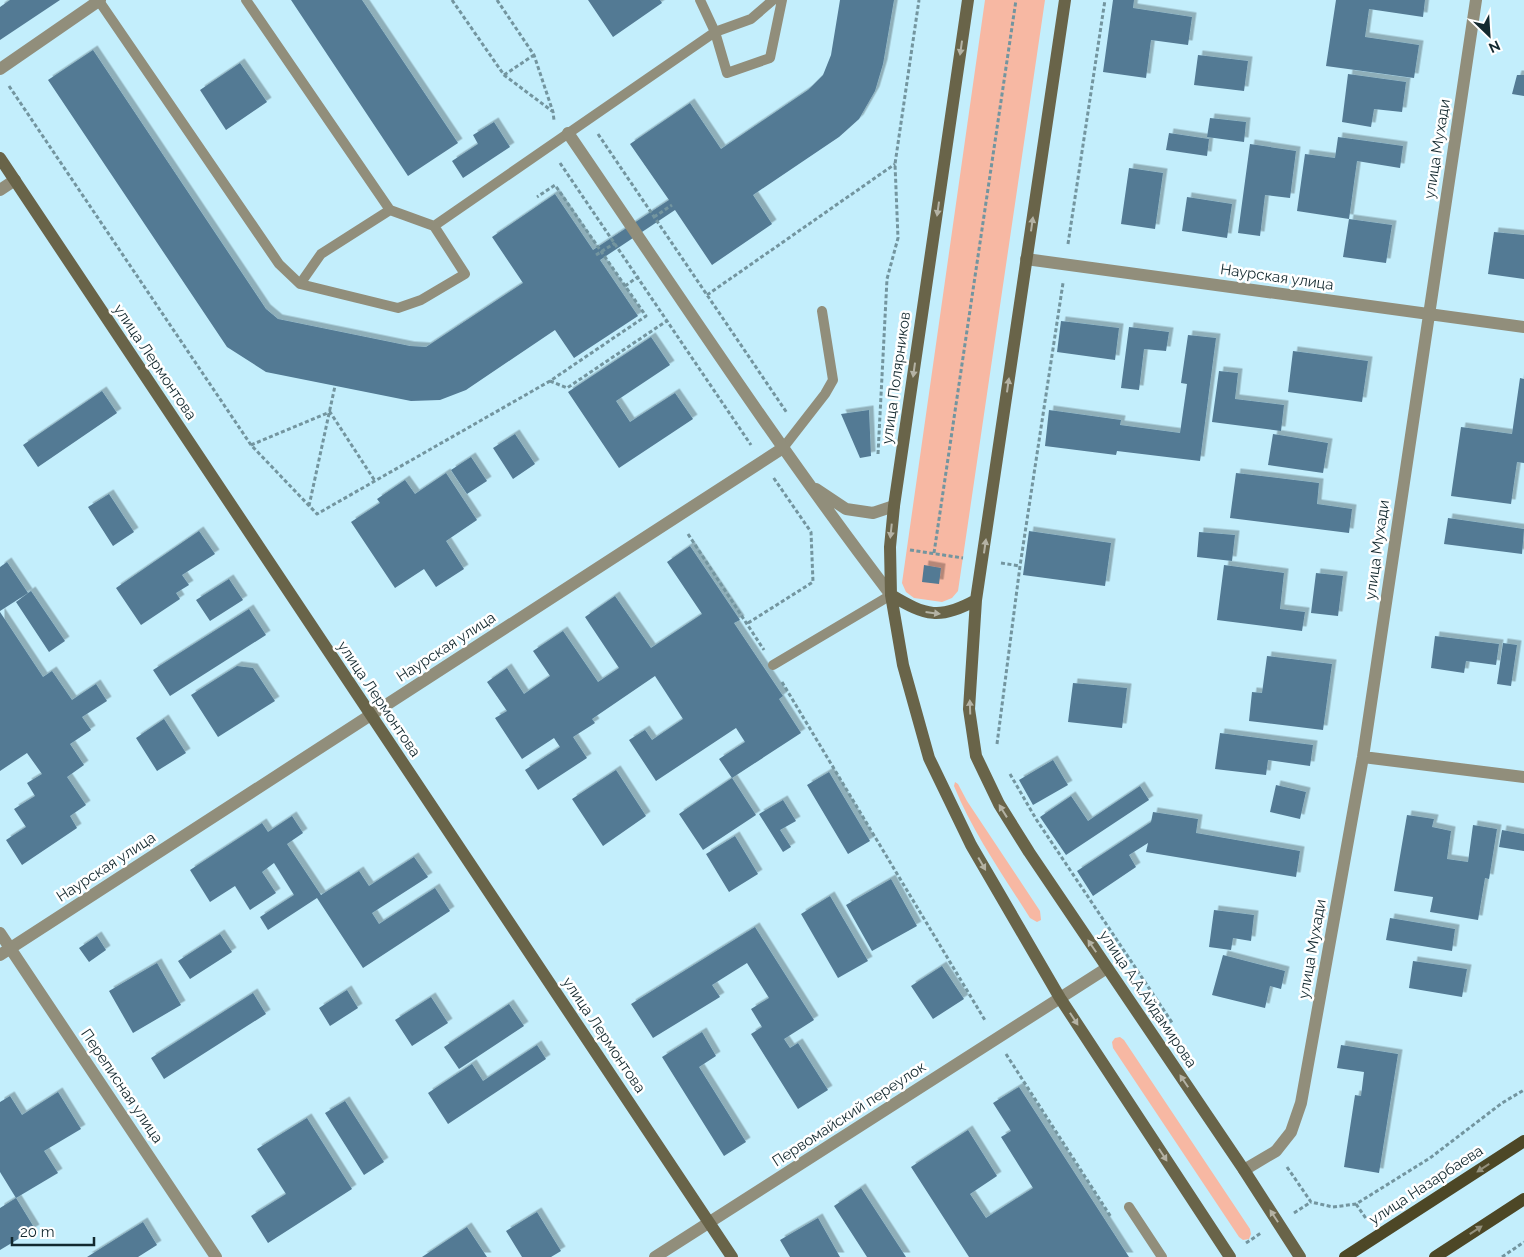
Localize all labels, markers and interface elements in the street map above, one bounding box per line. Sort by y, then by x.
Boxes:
north arrow [1464,10,1514,60]
text: N [1486,37,1503,56]
one-way arrow [957,41,965,57]
street label: улица Мухади [1420,98,1454,200]
one-way arrow [933,201,941,217]
one-way arrow [1028,216,1036,232]
street label: Наурская улица [1219,260,1335,294]
street label: улица Лермонтова [110,301,200,423]
street label: улица Полярников [878,311,914,445]
one-way arrow [910,362,918,378]
one-way arrow [1004,377,1012,393]
street label: улица Мухади [1361,499,1393,601]
one-way arrow [887,523,895,539]
one-way arrow [981,538,989,554]
street label: Наурская улица [393,608,499,686]
one-way arrow [926,609,942,617]
street label: улица Лермонтова [334,638,424,760]
one-way arrow [966,699,974,715]
one-way arrow [999,804,1008,817]
street label: Наурская улица [53,828,159,906]
one-way arrow [978,857,986,872]
street label: улица Мухади [1294,898,1330,1000]
street label: улица А.А.Айдамирова [1095,927,1201,1071]
one-way arrow [1088,940,1097,953]
street label: улица Лермонтова [559,974,649,1096]
one-way arrow [1069,1012,1079,1026]
street label: Переписная улица [77,1026,167,1146]
street label: Первомайский переулок [769,1057,929,1170]
one-way arrow [1179,1074,1189,1088]
street label: улица Назарбаева [1366,1141,1486,1229]
one-way arrow [1158,1148,1168,1162]
one-way arrow [1476,1163,1490,1172]
one-way arrow [1269,1209,1279,1222]
scale bar [12,1214,95,1246]
text: 20 m [20,1223,55,1241]
one-way arrow [1469,1226,1482,1235]

